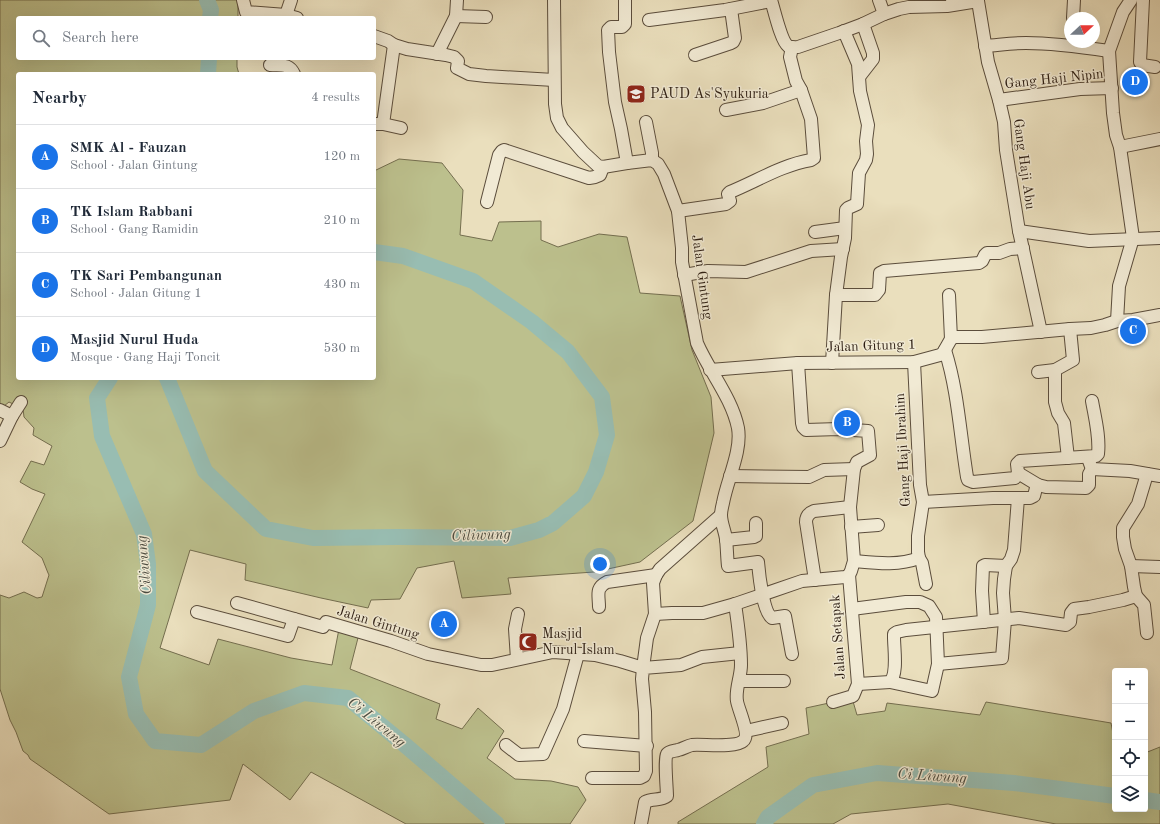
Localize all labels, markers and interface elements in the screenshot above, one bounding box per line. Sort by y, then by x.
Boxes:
north arrow [1064,12,1100,48]
search box [16,16,376,60]
icon: search [30,27,52,49]
text: Search here [62,31,139,46]
street label: Gang Haji Nipin [1004,67,1105,91]
pin: D [1122,67,1148,97]
school or university icon: PAUD As'Syukuria [625,83,647,105]
place label: PAUD As'Syukuria [650,87,769,101]
text: Nearby [32,90,87,107]
text: 4 results [311,91,360,104]
street label: Gang Haji Abu [1011,118,1037,211]
text: SMK Al - Fauzan [70,141,187,156]
text: A [40,150,50,163]
text: 120 m [323,150,360,163]
text: School · Jalan Gintung [70,159,198,172]
text: TK Islam Rabbani [70,205,193,220]
text: B [40,214,50,227]
text: 210 m [323,214,360,227]
text: School · Gang Ramidin [70,223,198,236]
street label: Jalan Gintung [689,234,715,321]
text: TK Sari Pembangunan [70,269,222,284]
text: C [41,278,49,291]
text: 430 m [323,278,360,291]
text: School · Jalan Gitung 1 [70,287,202,300]
pin: C [1120,316,1146,346]
text: Masjid Nurul Huda [70,333,199,348]
street label: Jalan Gitung 1 [826,337,916,355]
text: D [40,342,50,355]
text: 530 m [323,342,360,355]
text: Mosque · Gang Haji Toncit [70,351,220,364]
street label: Gang Haji Ibrahim [893,393,913,507]
pin: B [834,408,860,438]
water label: Ciliwung [451,527,511,545]
water label: Ciliwung [135,535,155,595]
your location [590,554,610,574]
street label: Jalan Setapak [828,594,848,680]
street label: Jalan Gintung [335,604,421,642]
pin: A [431,609,457,639]
place label: Masjid Nurul Islam [542,627,615,657]
mosque icon: Masjid Nurul Islam [517,631,539,653]
map controls [1112,668,1148,812]
button: + [1112,668,1148,704]
water label: Ci Liwung [344,695,408,751]
button: − [1112,704,1148,740]
button: locate [1112,740,1148,776]
water label: Ci Liwung [897,767,967,787]
button: layers [1112,776,1148,812]

